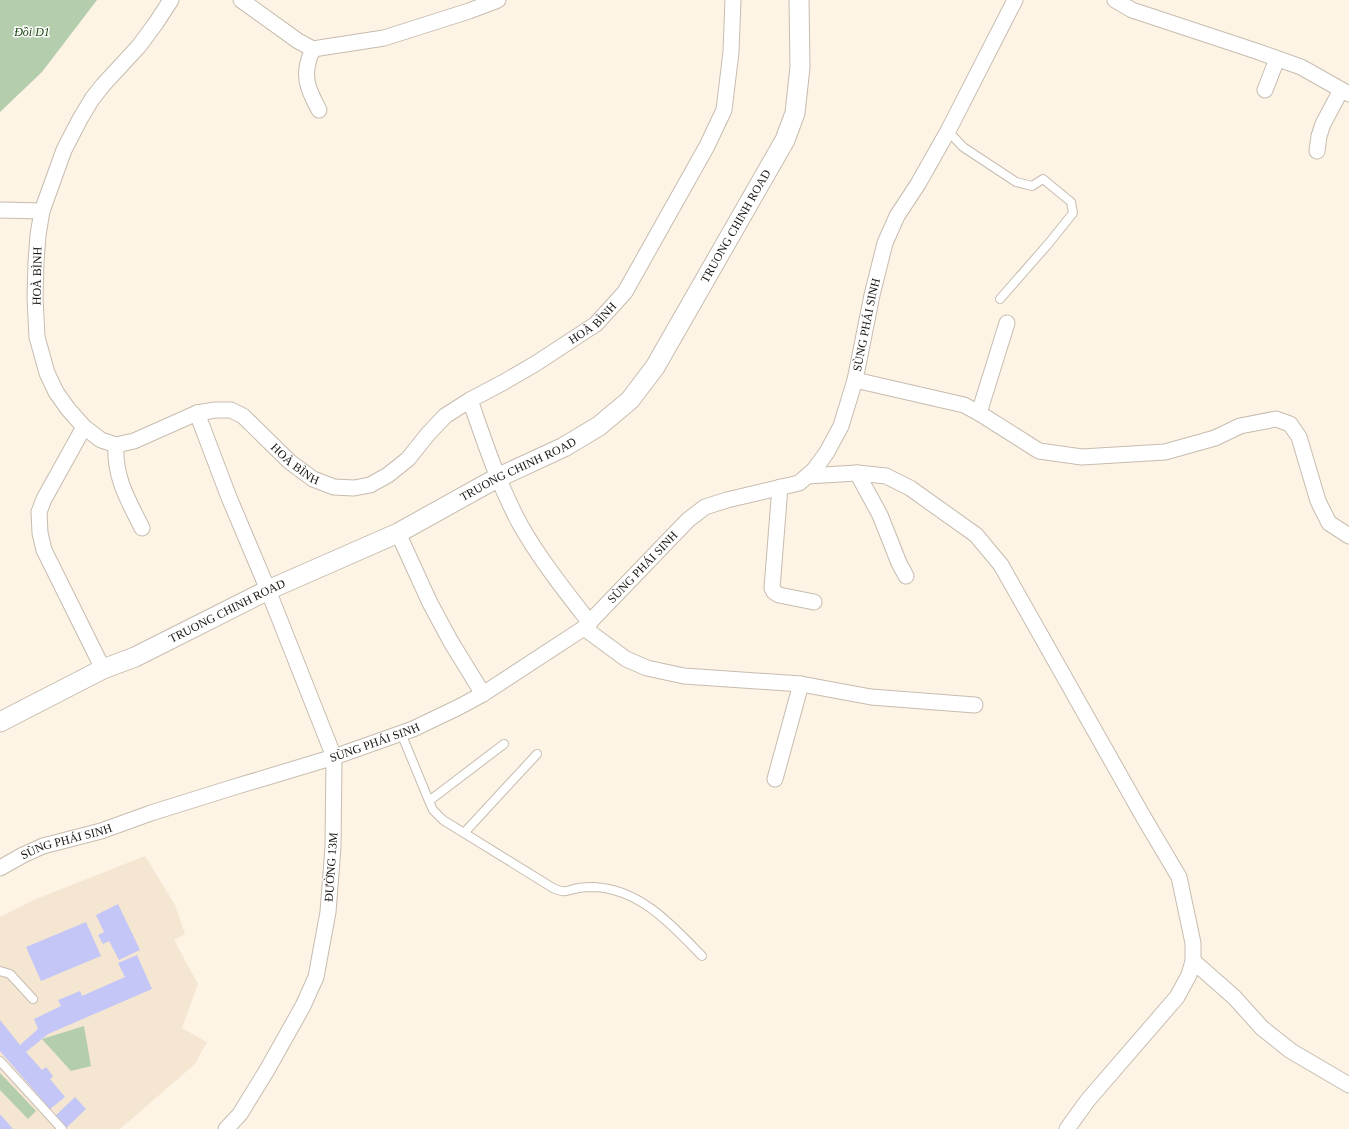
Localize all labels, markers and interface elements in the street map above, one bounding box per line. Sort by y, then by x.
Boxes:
park label: Đồi D1 [13,25,50,39]
street label: TRUONG CHINH ROAD [698,167,774,285]
street label: HOÀ BÌNH [29,246,45,305]
street label: SÙNG PHÁI SINH [850,276,883,373]
street label: HOÀ BÌNH [566,299,620,347]
street label: TRUONG CHINH ROAD [458,434,579,504]
street label: HOÀ BÌNH [268,440,321,488]
street label: SÙNG PHÁI SINH [605,528,681,606]
street label: TRUONG CHINH ROAD [167,576,288,646]
street label: SÙNG PHÁI SINH [328,720,422,765]
street label: SÙNG PHÁI SINH [18,821,114,862]
street label: ĐƯỜNG 13M [322,831,340,902]

